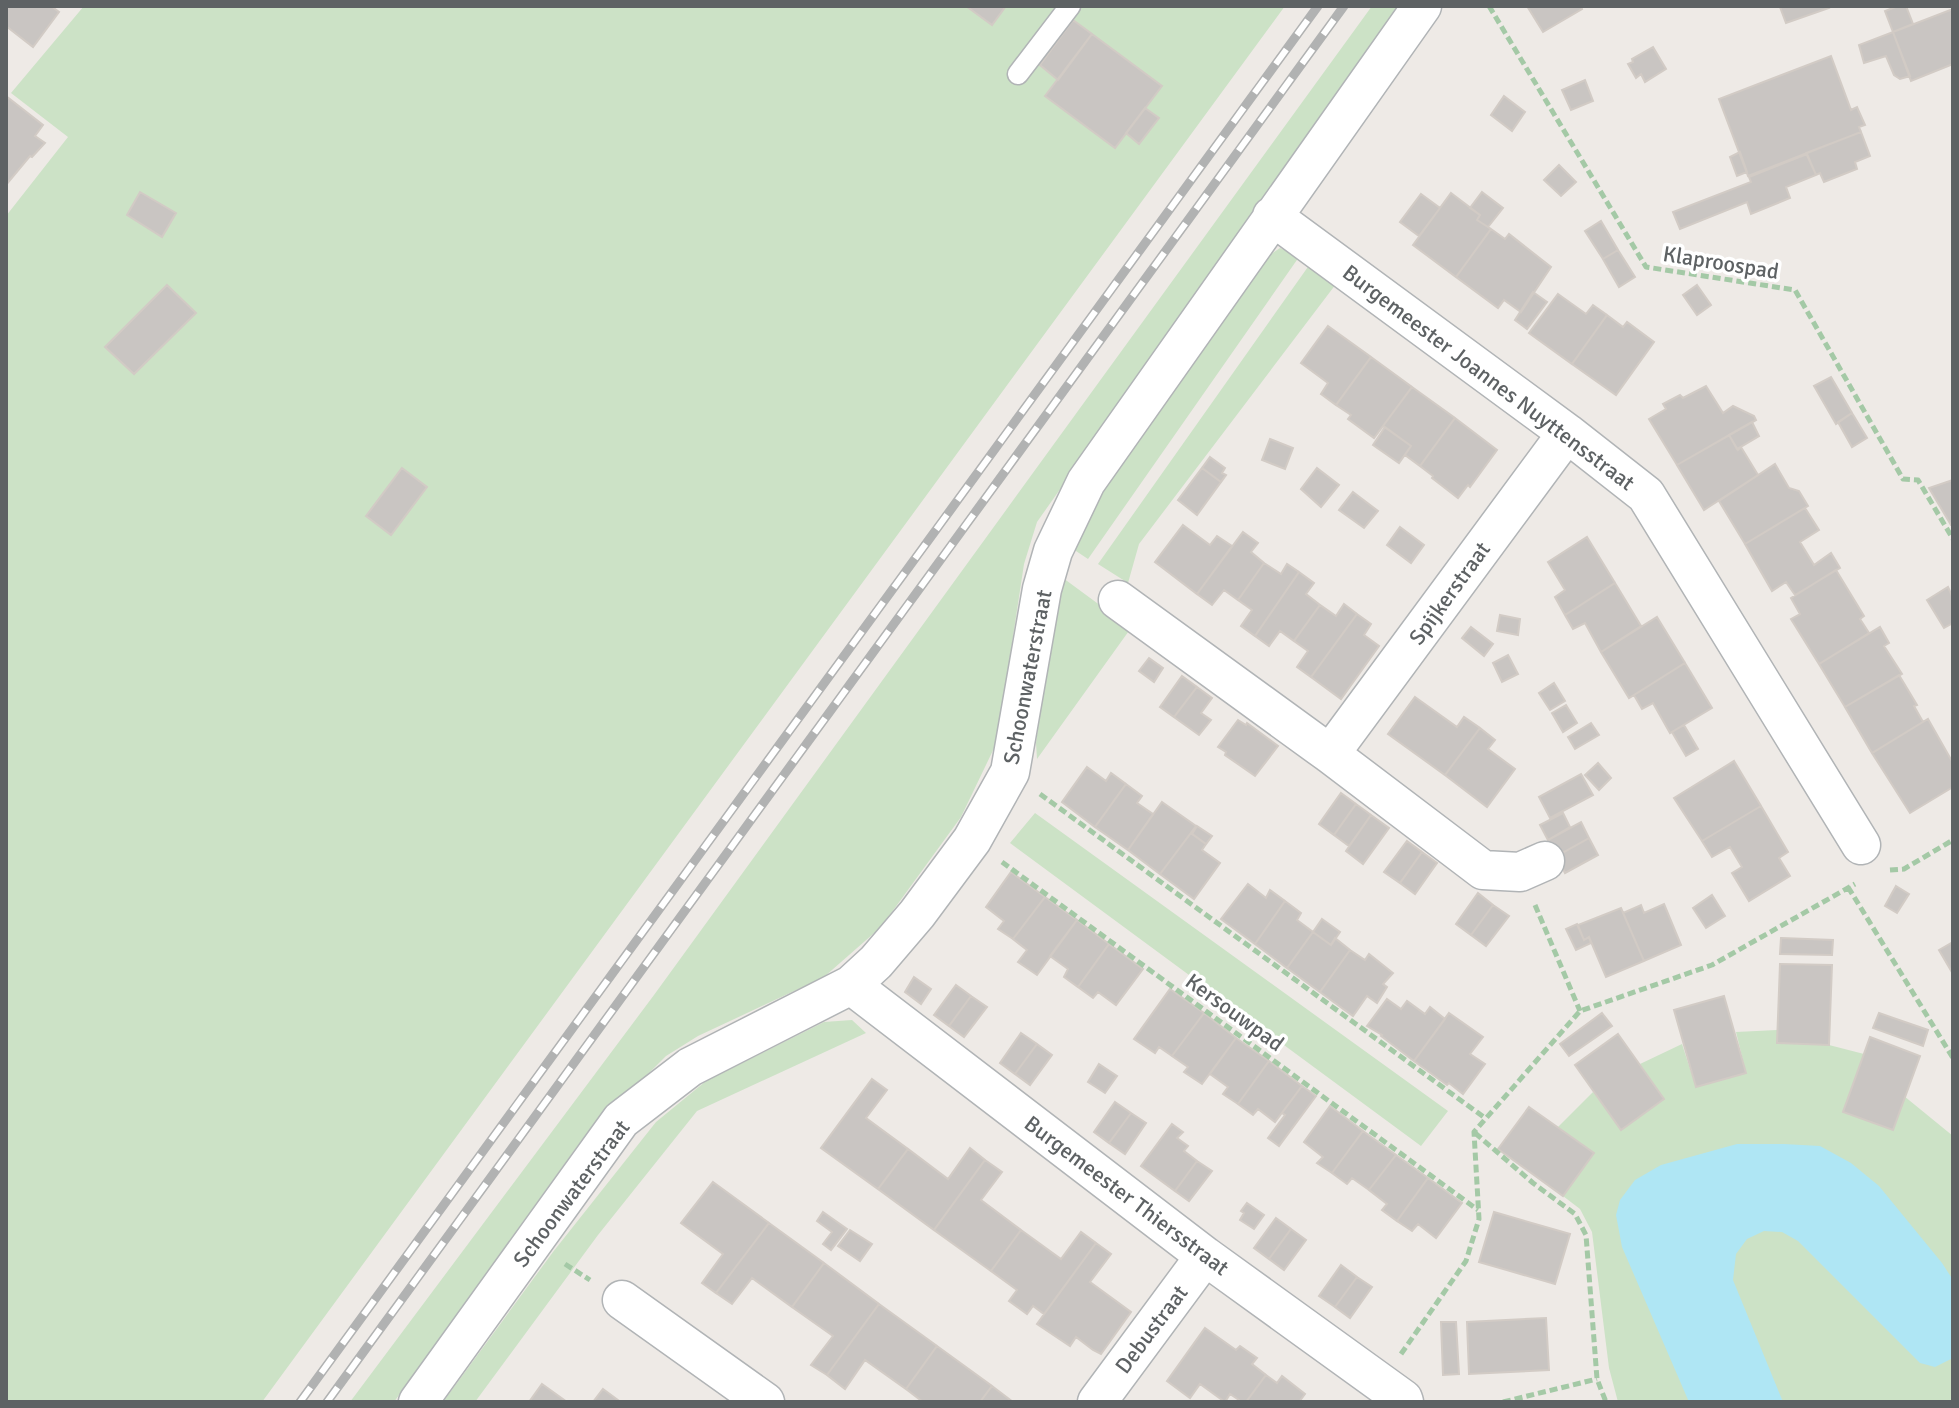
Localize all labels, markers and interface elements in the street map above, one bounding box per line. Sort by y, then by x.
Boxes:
street label: Klaproospad [1661,240,1781,285]
street label: Burgemeester Joannes Nuyttensstraat [1337,259,1640,496]
street label: Spijkerstraat [1403,536,1496,650]
street label: Schoonwaterstraat [997,587,1058,767]
street label: Kersouwpad [1180,968,1289,1057]
street label: Burgemeester Thiersstraat [1019,1110,1234,1281]
street label: Schoonwaterstraat [507,1114,636,1272]
street label: Debustraat [1109,1279,1194,1379]

